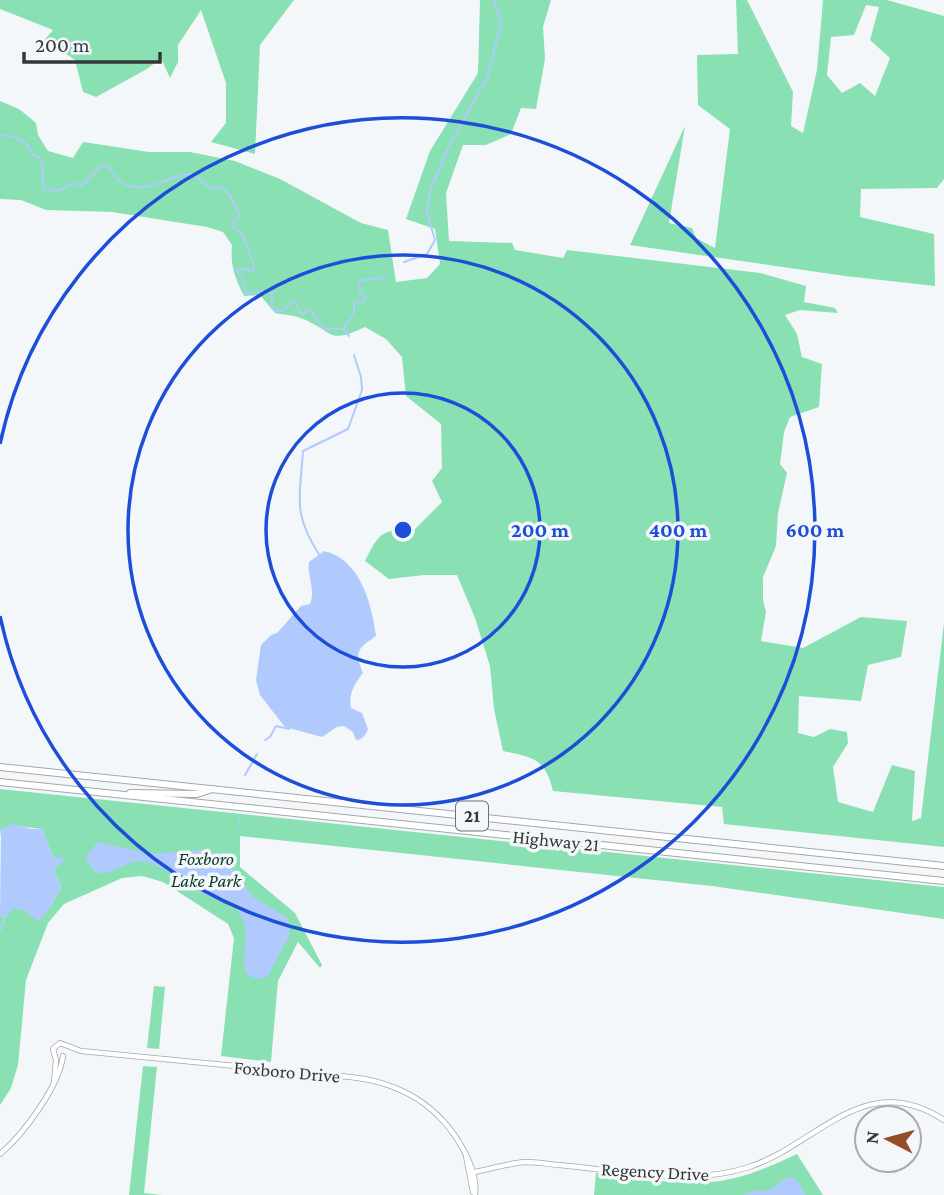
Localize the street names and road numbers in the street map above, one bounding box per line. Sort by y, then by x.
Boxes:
road number: 21 [456,802,488,830]
street label: Highway 21 [512,826,600,855]
street label: Foxboro Drive [233,1056,341,1087]
street label: Regency Drive [601,1158,709,1185]

